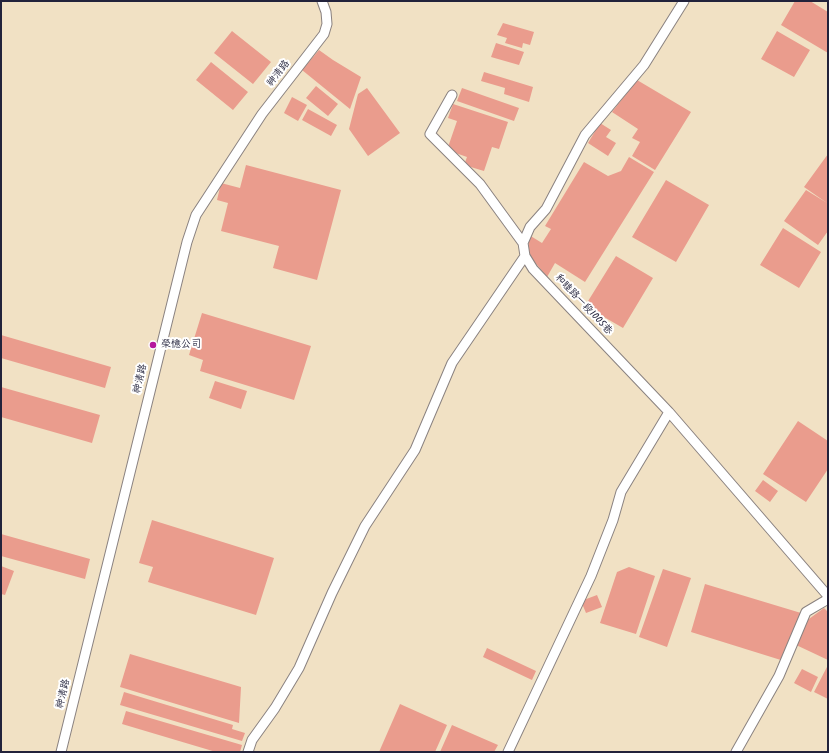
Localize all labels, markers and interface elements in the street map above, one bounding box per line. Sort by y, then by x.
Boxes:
street label: 神清路 [265,58,293,90]
street label: 和睦路一段1005巷 [552,272,614,338]
place label: 榮憶公司 [161,339,201,351]
marker: 榮憶公司 [148,340,158,350]
street label: 神清路 [132,363,150,395]
street label: 神清路 [55,678,73,710]

